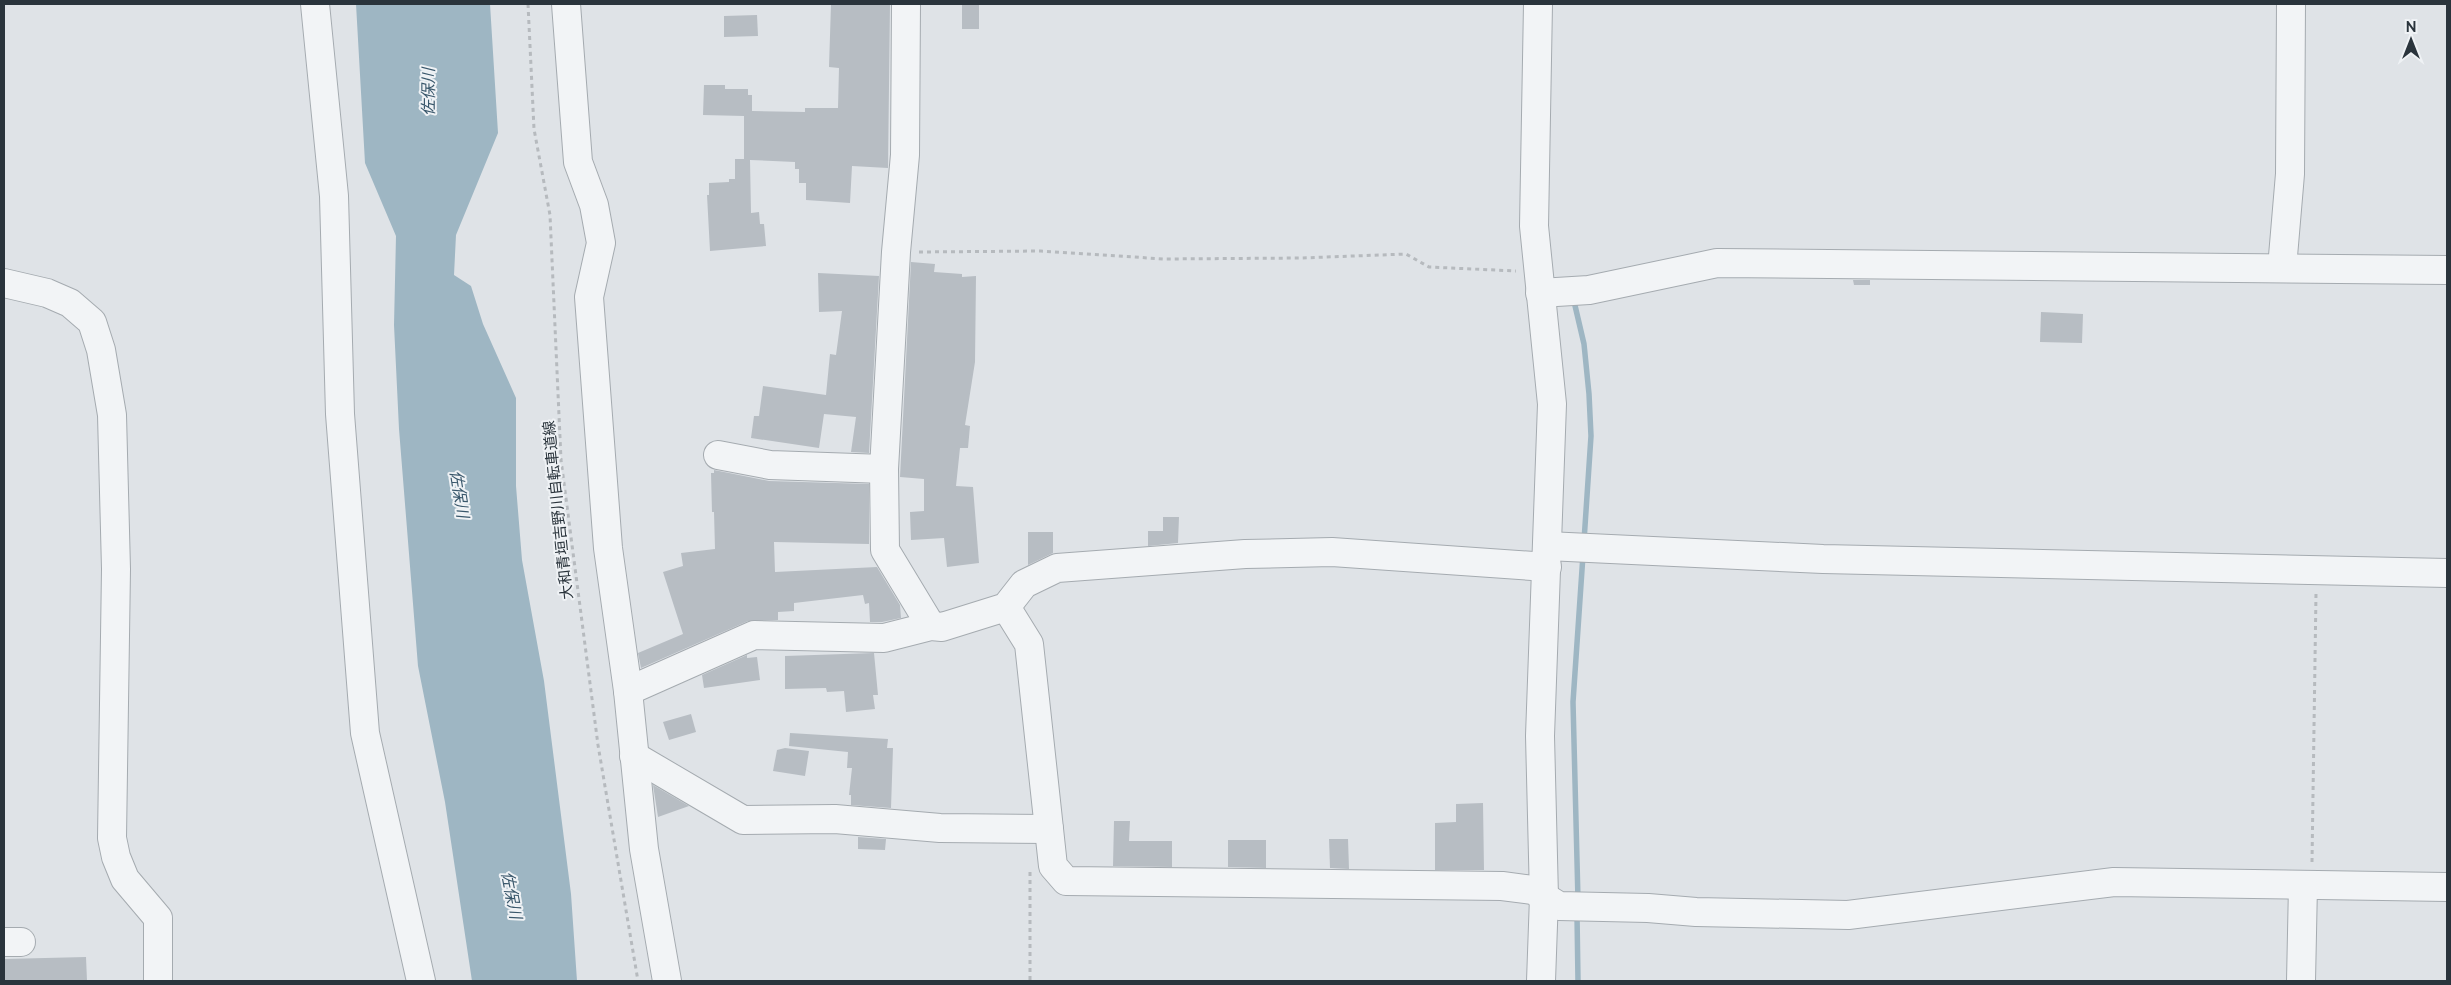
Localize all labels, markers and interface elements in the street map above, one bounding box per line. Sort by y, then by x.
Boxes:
north arrow [2386,15,2436,65]
text: N [2406,19,2416,35]
water label: 佐保川 [419,66,438,116]
street label: 大和青垣吉野川自転車道線 [540,420,576,600]
water label: 佐保川 [446,469,473,521]
water label: 佐保川 [498,870,526,922]

